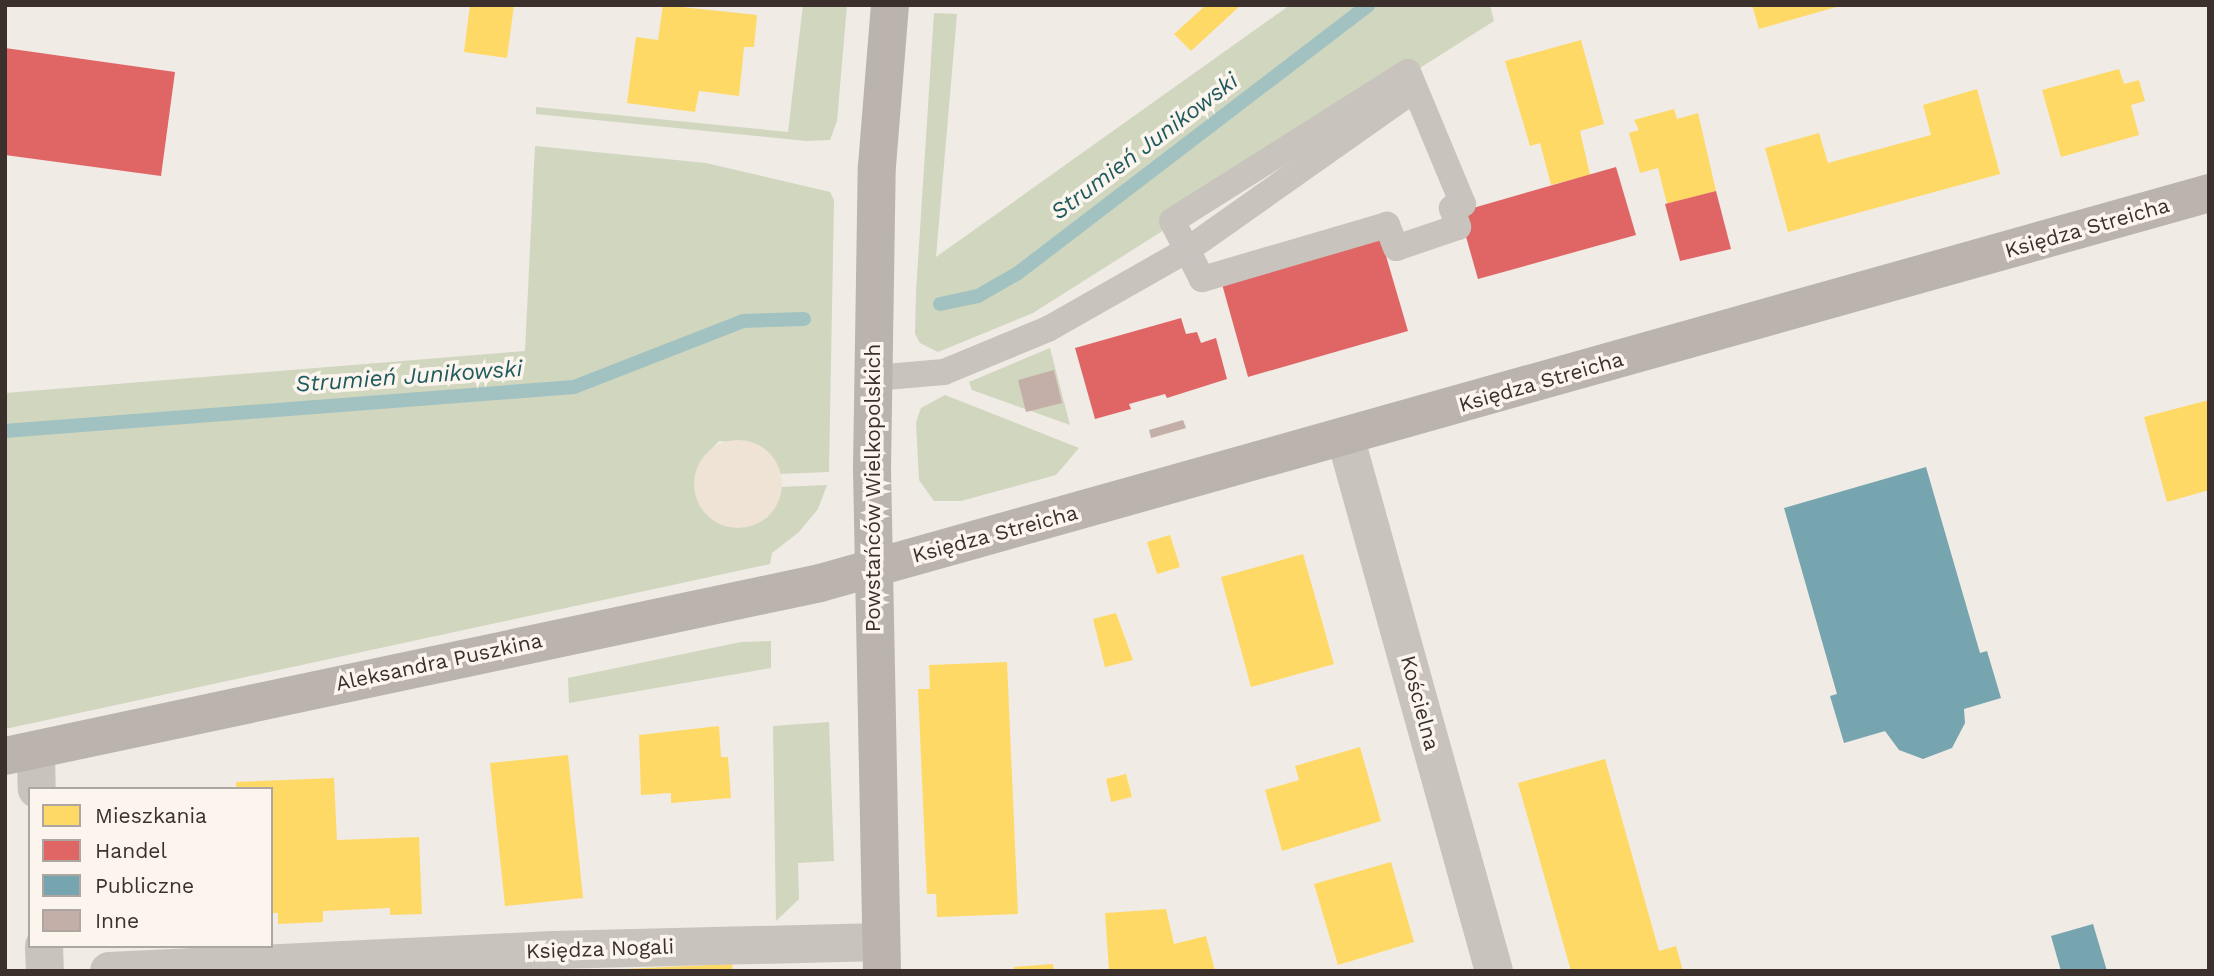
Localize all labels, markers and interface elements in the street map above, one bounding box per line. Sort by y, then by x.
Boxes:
water label: Strumień Junikowski [1046,67,1244,227]
street label: Księdza Streicha [2002,192,2172,264]
street label: Powstańców Wielkopolskich [860,343,886,633]
street label: Księdza Streicha [1456,346,1626,418]
water label: Strumień Junikowski [294,355,524,399]
street label: Księdza Streicha [909,500,1081,568]
street label: Aleksandra Puszkina [333,628,545,696]
street label: Kościelna [1395,653,1445,753]
legend [28,787,273,948]
text: Mieszkania [95,803,207,828]
text: Handel [95,838,167,863]
text: Publiczne [95,873,194,898]
text: Inne [95,908,139,933]
street label: Księdza Nogali [525,934,675,964]

